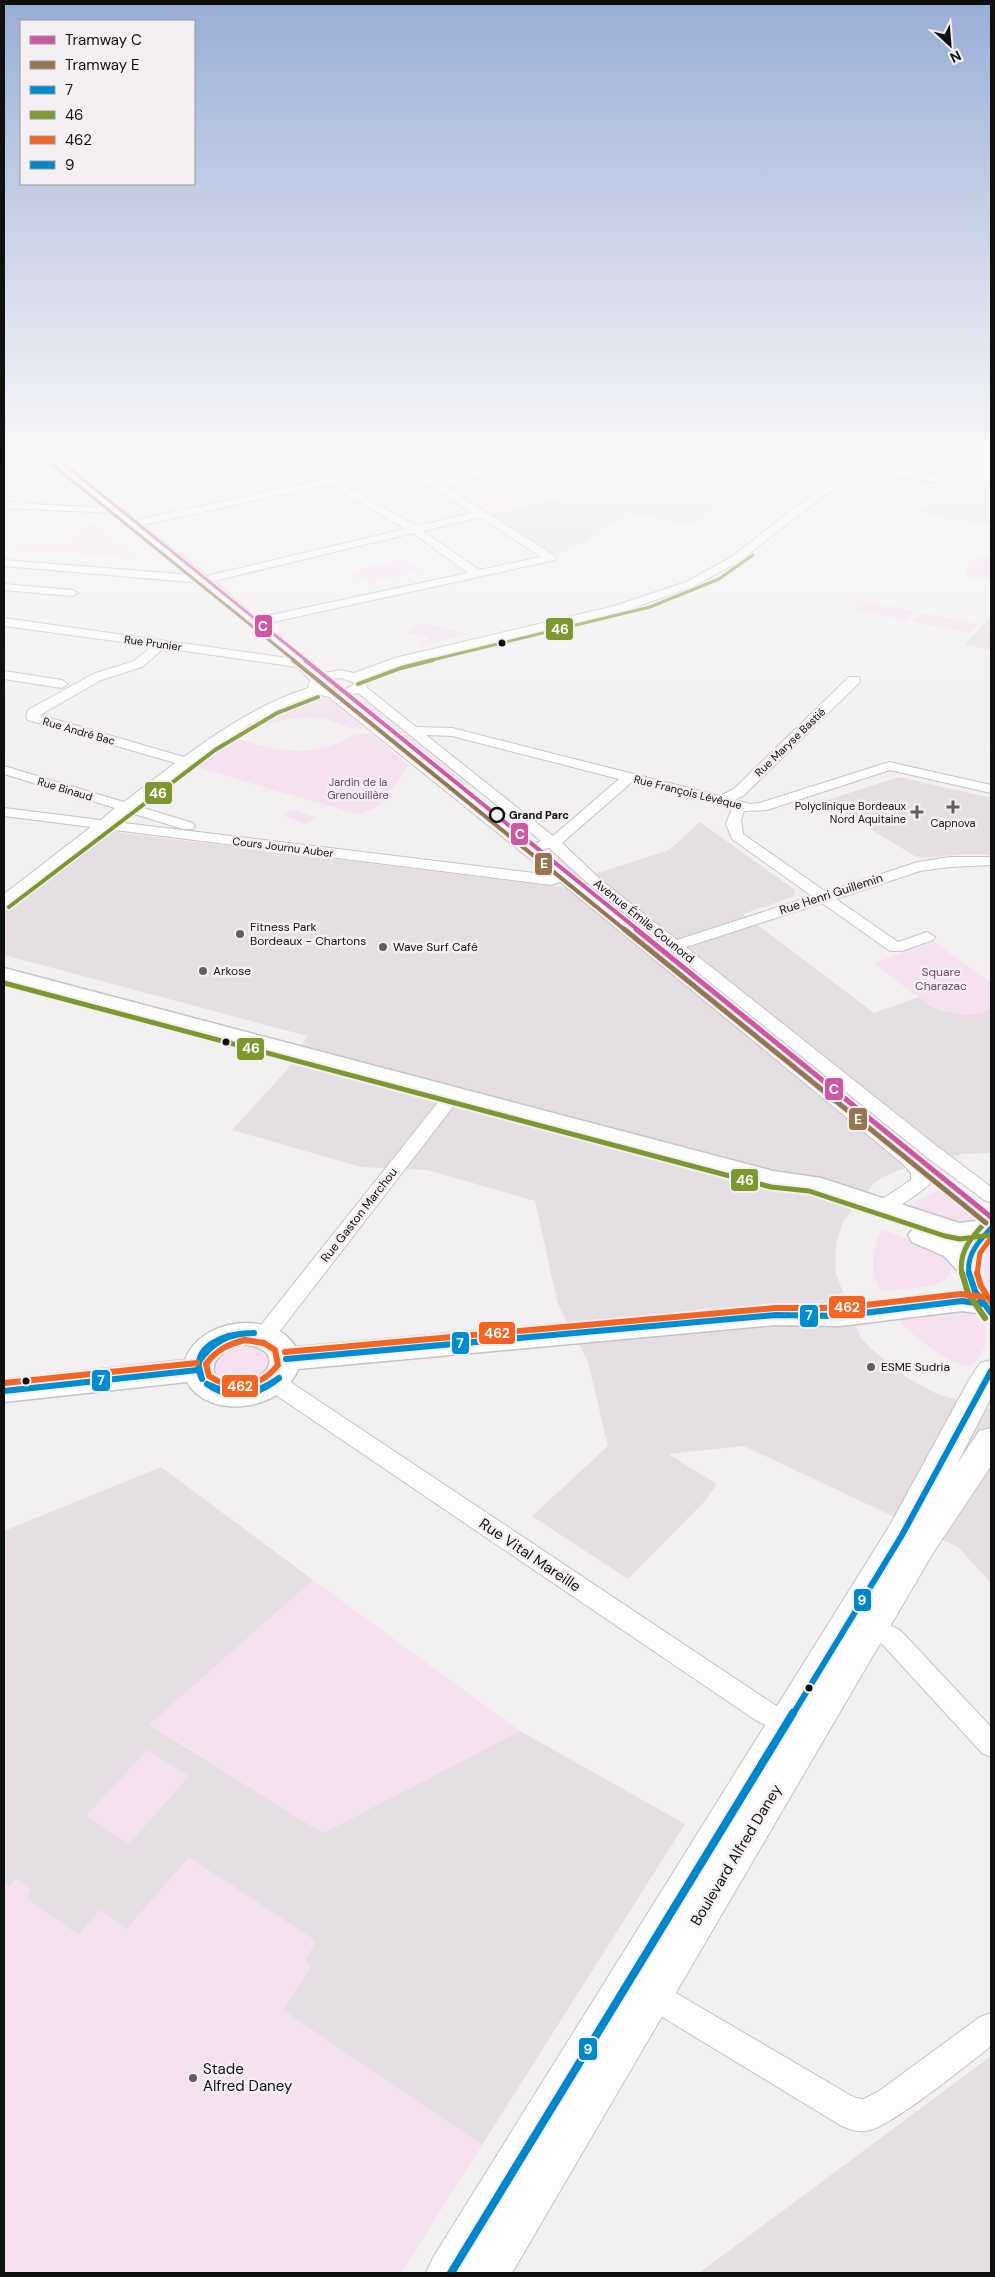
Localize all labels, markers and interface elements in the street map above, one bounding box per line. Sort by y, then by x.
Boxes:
legend [20,20,195,185]
north arrow [925,20,975,70]
text: Tramway C [65,30,142,50]
text: N [947,46,964,67]
text: Tramway E [65,55,140,75]
text: 7 [65,80,73,100]
text: 46 [65,105,84,125]
text: 462 [65,130,92,150]
text: 9 [65,155,74,175]
line badge: C [254,614,273,638]
text: C [258,617,268,635]
line badge: 46 [545,617,574,641]
text: 46 [551,620,569,638]
street label: Rue Prunier [123,632,183,654]
unlabelled marker [497,638,507,648]
street label: Rue Maryse Bastié [752,705,828,779]
street label: Rue André Bac [41,714,117,748]
street label: Rue François Lévêque [632,772,744,812]
street label: Rue Binaud [36,774,94,804]
park label: Jardin de la Grenouillère [327,775,389,802]
line badge: 46 [144,781,173,805]
text: 46 [149,784,167,802]
place label: Polyclinique Bordeaux Nord Aquitaine [795,799,907,826]
marker: Capnova [946,800,960,814]
marker: Polyclinique Bordeaux Nord Aquitaine [910,805,924,819]
marker: Grand Parc [489,807,505,823]
place label: Grand Parc [509,808,569,822]
place label: Capnova [931,816,975,830]
line badge: C [510,822,529,846]
text: C [515,825,525,843]
street label: Cours Journu Auber [232,834,334,860]
line badge: E [534,852,553,876]
text: E [540,854,548,872]
street label: Rue Henri Guillemin [777,870,885,918]
street label: Avenue Émile Counord [590,875,698,967]
place label: Fitness Park Bordeaux - Chartons [250,919,366,949]
marker: Fitness Park Bordeaux - Chartons [234,928,246,940]
place label: Wave Surf Café [393,939,478,955]
marker: Wave Surf Café [377,941,389,953]
place label: Arkose [213,963,251,979]
park label: Square Charazac [915,964,967,994]
marker: Arkose [197,965,209,977]
unlabelled marker [221,1037,231,1047]
line badge: 46 [236,1037,265,1061]
text: 46 [242,1039,260,1057]
line badge: C [824,1077,844,1101]
text: C [829,1080,839,1098]
line badge: E [848,1107,868,1131]
text: E [854,1110,862,1128]
street label: Rue Gaston Marchou [317,1164,401,1266]
line badge: 46 [730,1168,759,1192]
text: 46 [736,1171,754,1189]
line badge: 462 [828,1295,866,1319]
text: 462 [834,1298,860,1316]
line badge: 7 [799,1304,819,1328]
text: 7 [805,1306,813,1324]
line badge: 462 [478,1321,516,1345]
text: 462 [484,1324,510,1342]
line badge: 7 [451,1331,470,1355]
text: 7 [456,1334,464,1352]
place label: ESME Sudria [881,1359,950,1375]
marker: ESME Sudria [865,1361,877,1373]
line badge: 7 [91,1369,111,1392]
text: 7 [97,1371,105,1389]
line badge: 462 [221,1374,259,1398]
unlabelled marker [21,1376,31,1386]
text: 462 [227,1377,253,1395]
street label: Rue Vital Mareille [475,1514,585,1596]
line badge: 9 [853,1588,872,1612]
text: 9 [858,1591,867,1609]
unlabelled marker [804,1683,814,1693]
street label: Boulevard Alfred Daney [686,1780,787,1929]
line badge: 9 [578,2037,598,2061]
text: 9 [584,2040,593,2058]
place label: Stade Alfred Daney [203,2059,293,2096]
marker: Stade Alfred Daney [187,2072,199,2084]

